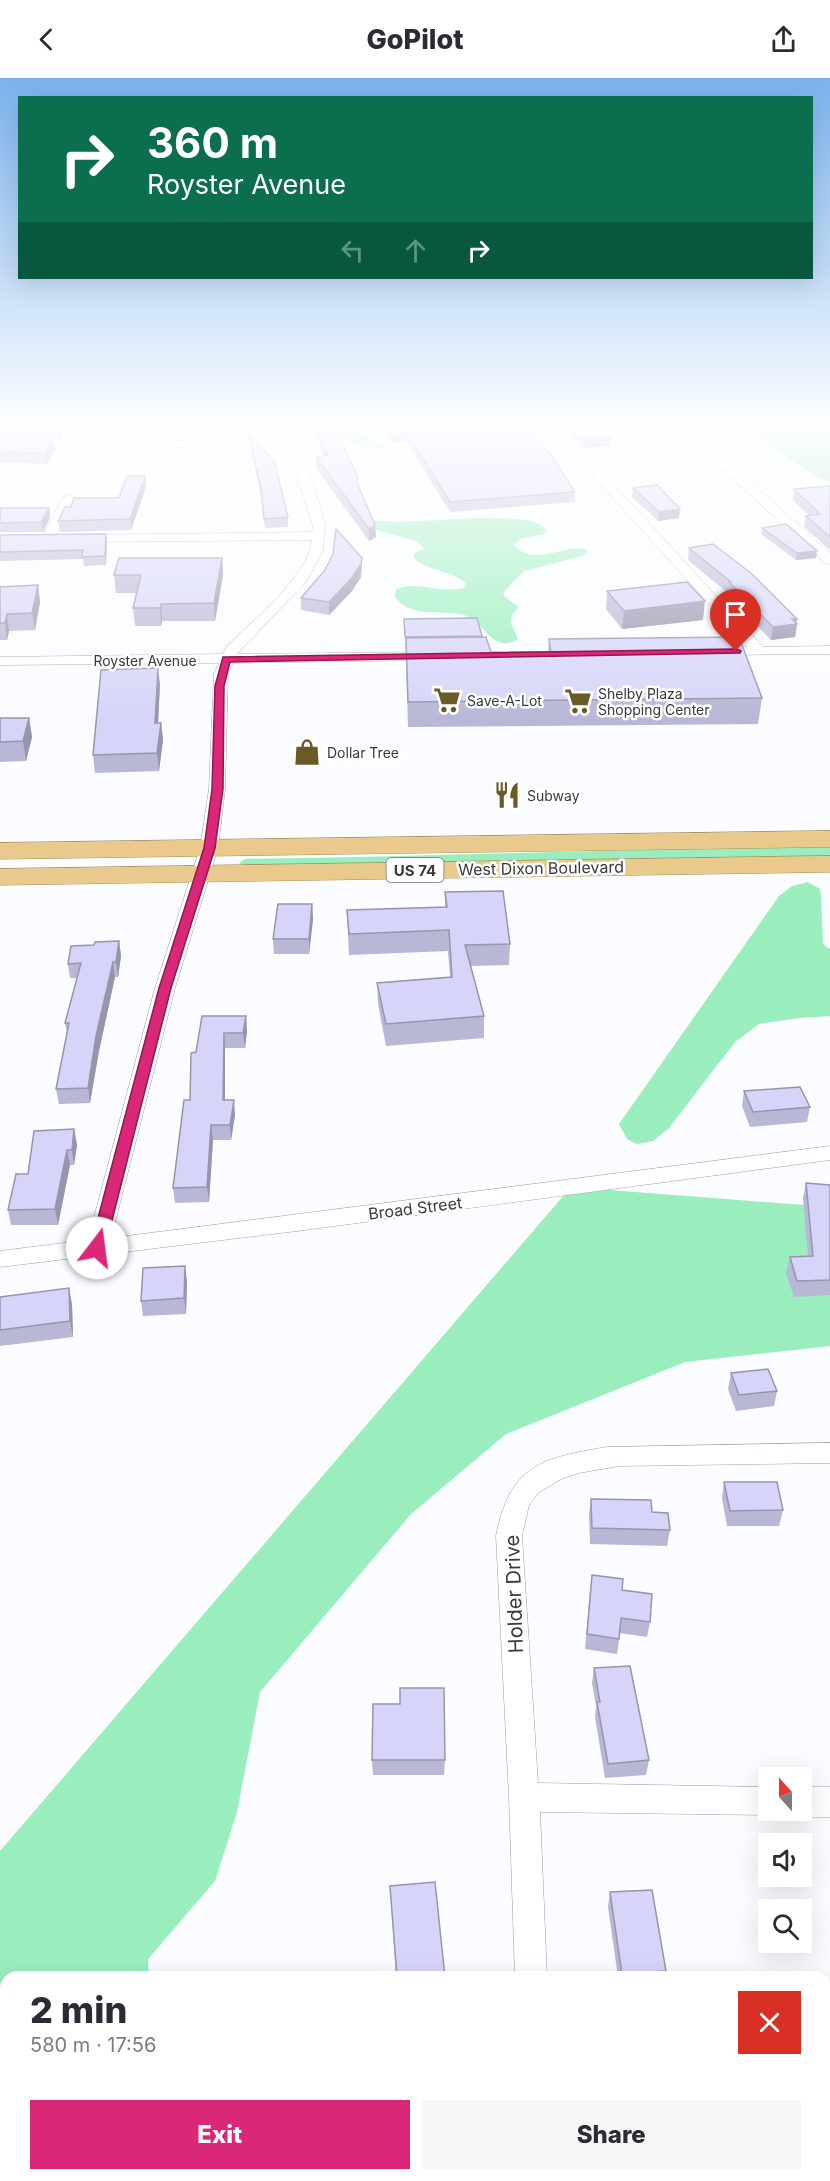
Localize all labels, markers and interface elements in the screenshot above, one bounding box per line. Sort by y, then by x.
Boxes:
icon: back [30,23,63,56]
text: GoPilot [367,23,463,56]
icon: share [767,23,800,56]
text: 360 m [147,117,278,168]
icon: right [48,120,126,198]
text: Royster Avenue [147,168,346,201]
icon: left [336,234,369,267]
icon: ahead [399,234,432,267]
icon: right [462,234,495,267]
pin [710,589,761,651]
icon: arrive [719,598,752,631]
street label: Royster Avenue [93,652,197,669]
supermarket icon: Save-A-Lot [432,685,462,715]
place label: Shelby Plaza Shopping Center [598,685,710,718]
supermarket icon: Shelby Plaza Shopping Center [563,686,593,716]
place label: Save-A-Lot [467,692,542,709]
shop icon: Dollar Tree [292,737,322,767]
place label: Dollar Tree [327,744,399,761]
restaurant icon: Subway [492,780,522,810]
place label: Subway [527,787,580,804]
street label: West Dixon Boulevard [458,857,624,879]
road number: US 74 [386,858,444,882]
street label: Broad Street [367,1192,463,1224]
position arrow [65,1216,129,1280]
street label: Holder Drive [500,1534,528,1654]
north arrow [758,1767,812,1821]
map controls [758,1767,812,1953]
button: sound [758,1833,812,1887]
button: search [758,1899,812,1953]
text: 2 min [30,1988,127,2032]
button: close [738,1991,801,2054]
text: 580 m · 17:56 [30,2033,156,2057]
button: Exit [30,2100,410,2169]
button: Share [422,2100,801,2169]

